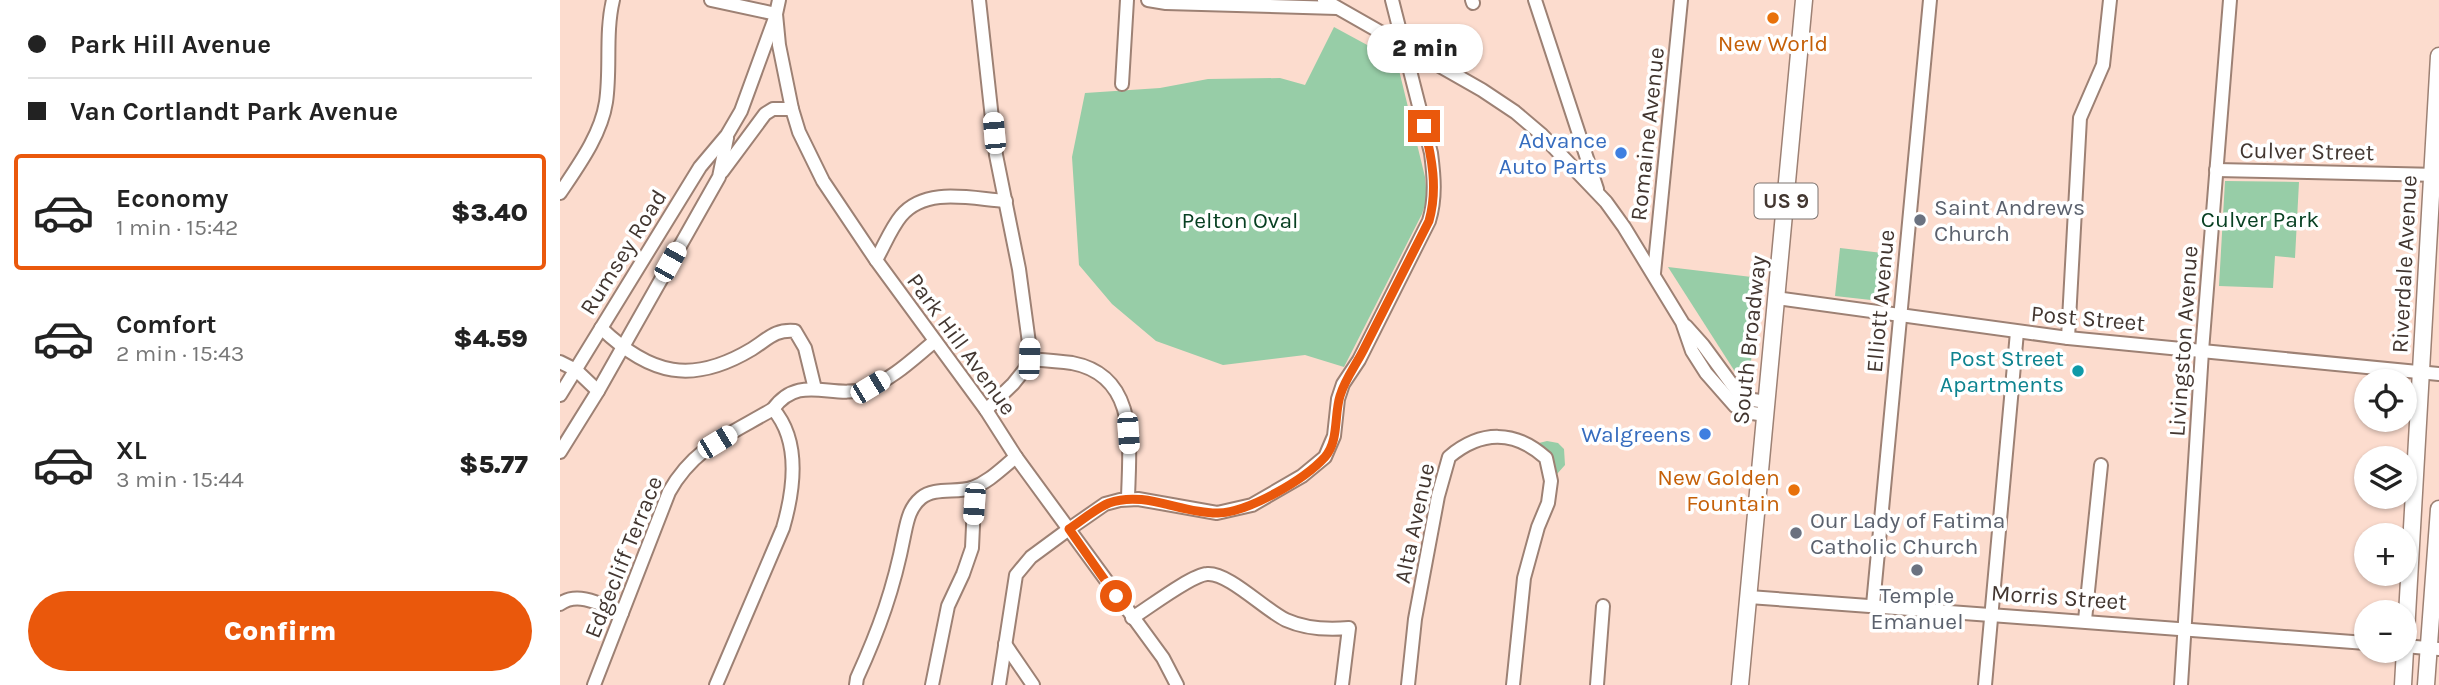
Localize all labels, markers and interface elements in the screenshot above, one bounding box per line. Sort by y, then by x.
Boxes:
marker: New World [1765,10,1781,26]
callout: 2 min [1366,24,1482,74]
text: Park Hill Avenue [70,29,271,60]
place label: New World [1718,30,1828,57]
text: 2 min [1392,35,1458,62]
street label: Romaine Avenue [1625,46,1670,222]
text: Van Cortlandt Park Avenue [70,96,398,127]
route end [1408,110,1440,142]
car [982,111,1007,155]
place label: Advance Auto Parts [1499,127,1607,180]
street label: Culver Street [2239,137,2375,166]
marker: Advance Auto Parts [1613,145,1629,161]
street label: Riverdale Avenue [2386,174,2423,354]
icon: car [32,181,95,244]
text: Economy [116,183,228,214]
road number: US 9 [1754,184,1818,218]
street label: Rumsey Road [574,185,673,320]
place label: Saint Andrews Church [1934,194,2085,247]
text: $3.40 [451,197,528,228]
park label: Culver Park [2201,206,2319,233]
park label: Pelton Oval [1181,207,1299,234]
marker: Saint Andrews Church [1912,212,1928,228]
text: 1 min · 15:42 [116,214,238,241]
street label: Elliott Avenue [1861,228,1900,374]
car [651,239,690,285]
street label: Livingston Avenue [2163,245,2204,437]
street label: South Broadway [1727,254,1772,426]
street label: Park Hill Avenue [901,268,1022,420]
street label: Post Street [2030,300,2147,337]
icon: car [32,307,95,370]
text: Comfort [116,309,217,340]
text: $4.59 [453,323,528,354]
car [1018,338,1041,380]
text: 2 min · 15:43 [116,340,244,367]
place label: Post Street Apartments [1940,345,2064,398]
marker: Post Street Apartments [2070,363,2086,379]
car [847,367,894,407]
map controls [2354,369,2417,663]
button: locate [2354,369,2417,432]
car [1117,411,1140,455]
place label: Walgreens [1581,421,1691,448]
car [694,422,741,462]
marker: Walgreens [1697,426,1713,442]
icon: car [32,433,95,496]
text: XL [116,435,147,466]
button: layers [2354,446,2417,509]
text: $5.77 [459,449,528,480]
street label: Alta Avenue [1389,461,1440,586]
place label: New Golden Fountain [1657,464,1780,517]
text: 3 min · 15:44 [116,466,244,493]
street label: Edgecliff Terrace [579,472,668,642]
car [963,482,986,526]
marker: New Golden Fountain [1786,482,1802,498]
place label: Our Lady of Fatima Catholic Church [1810,507,2006,560]
button: + [2354,523,2417,586]
marker: Our Lady of Fatima Catholic Church [1788,525,1804,541]
marker: Temple Emanuel [1909,562,1925,578]
street label: Morris Street [1990,579,2128,616]
route start [1100,580,1132,612]
place label: Temple Emanuel [1870,582,1964,635]
button: Confirm [28,591,532,671]
button: − [2354,600,2417,663]

